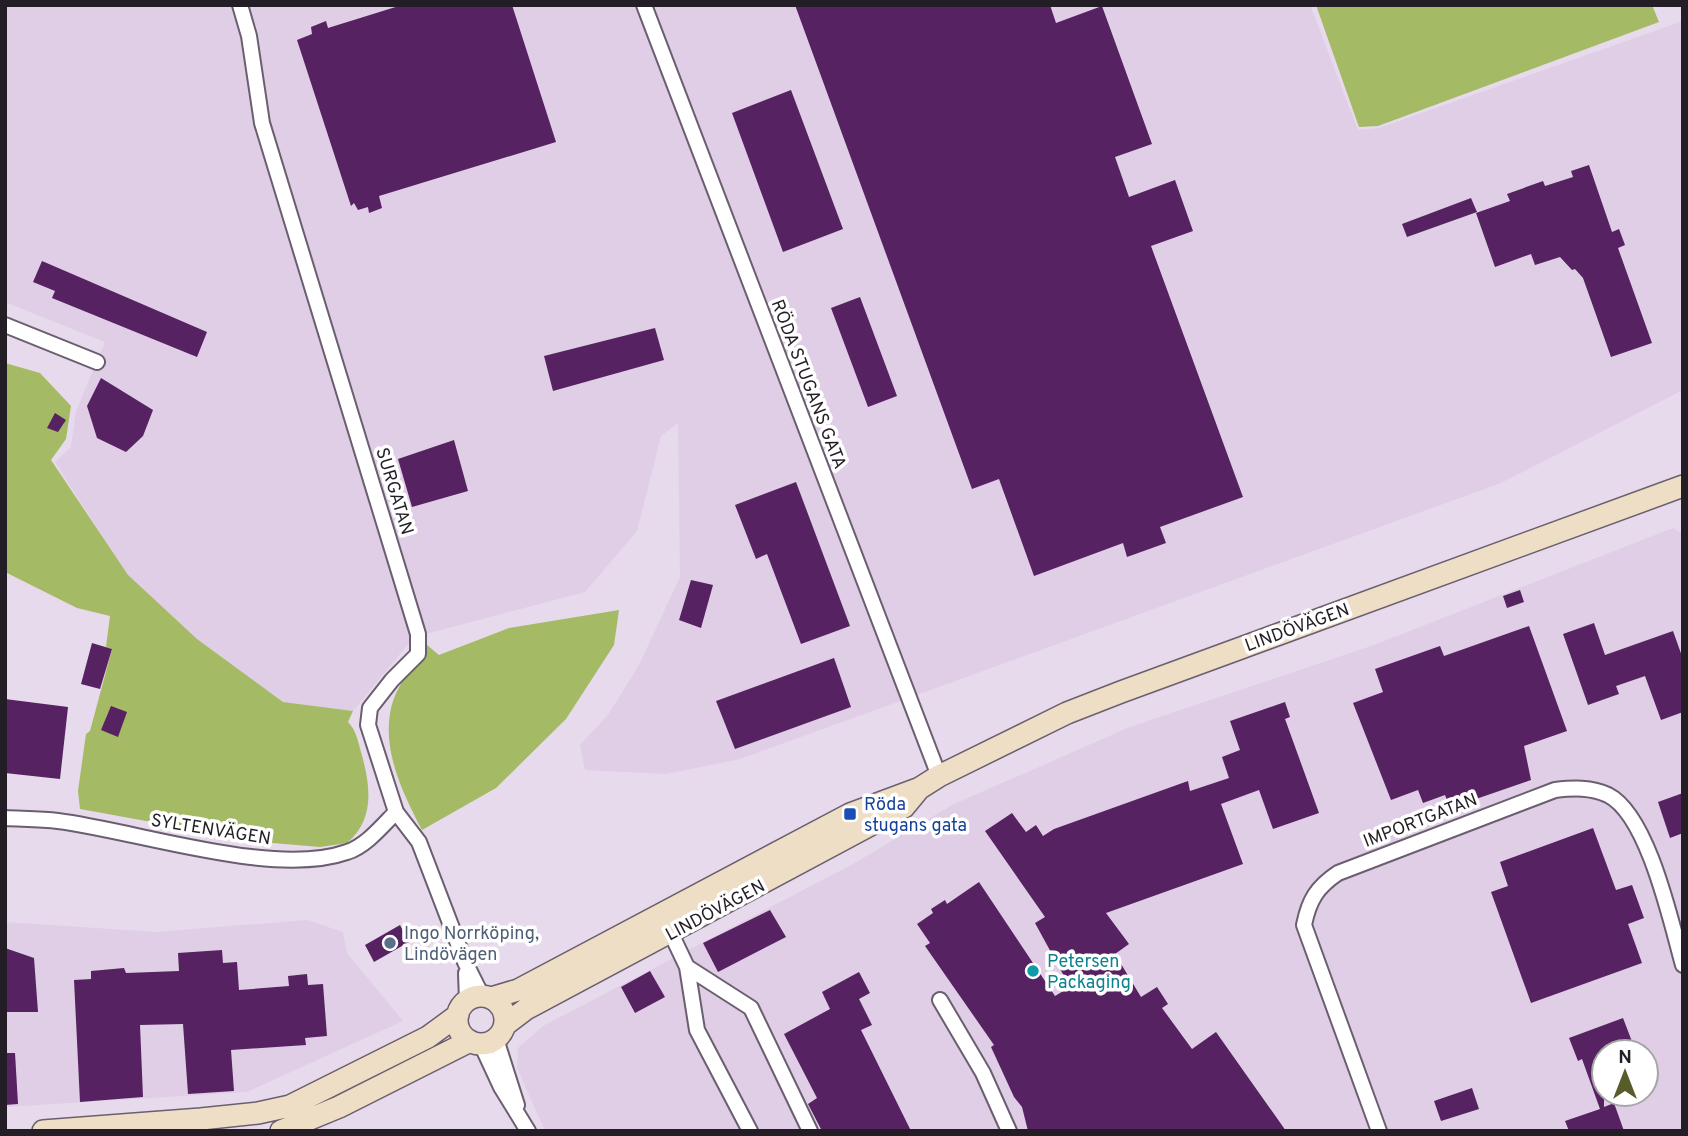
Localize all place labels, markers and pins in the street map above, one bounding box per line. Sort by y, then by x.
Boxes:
place label: Röda stugans gata [864,794,967,838]
marker: Röda stugans gata [842,806,858,822]
place label: Ingo Norrköping, Lindövägen [404,923,539,967]
marker: Ingo Norrköping, Lindövägen [382,935,398,951]
place label: Petersen Packaging [1047,951,1131,995]
marker: Petersen Packaging [1025,963,1041,979]

